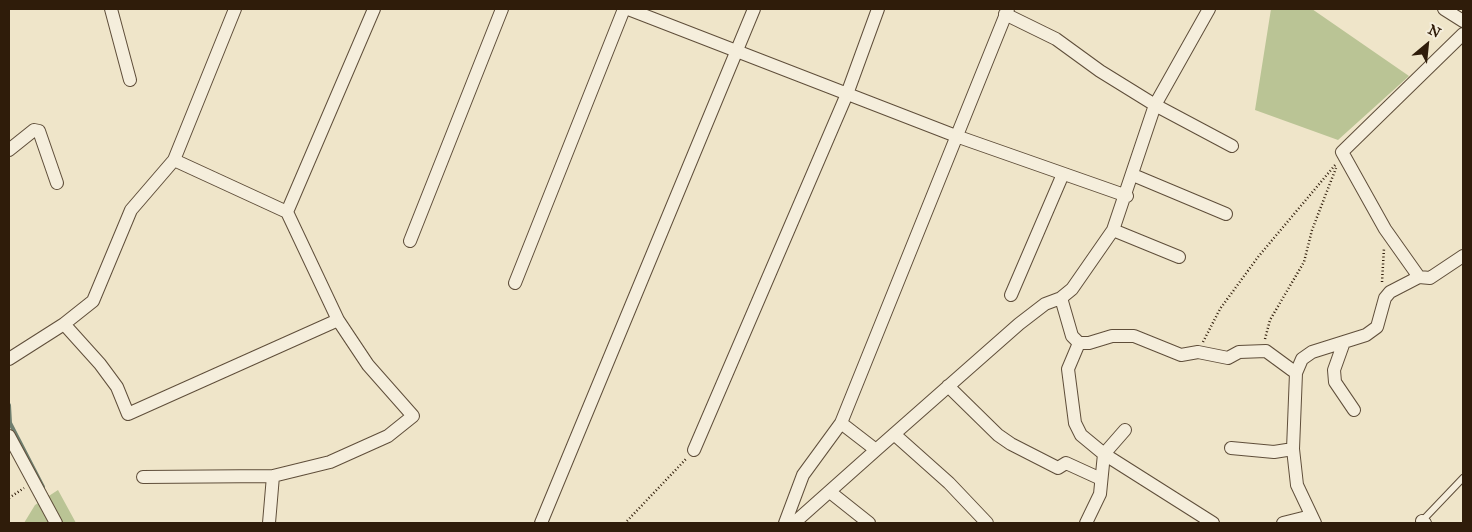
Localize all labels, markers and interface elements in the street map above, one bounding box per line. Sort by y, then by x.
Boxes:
north arrow [1402,20,1452,70]
text: N [1425,21,1444,42]

